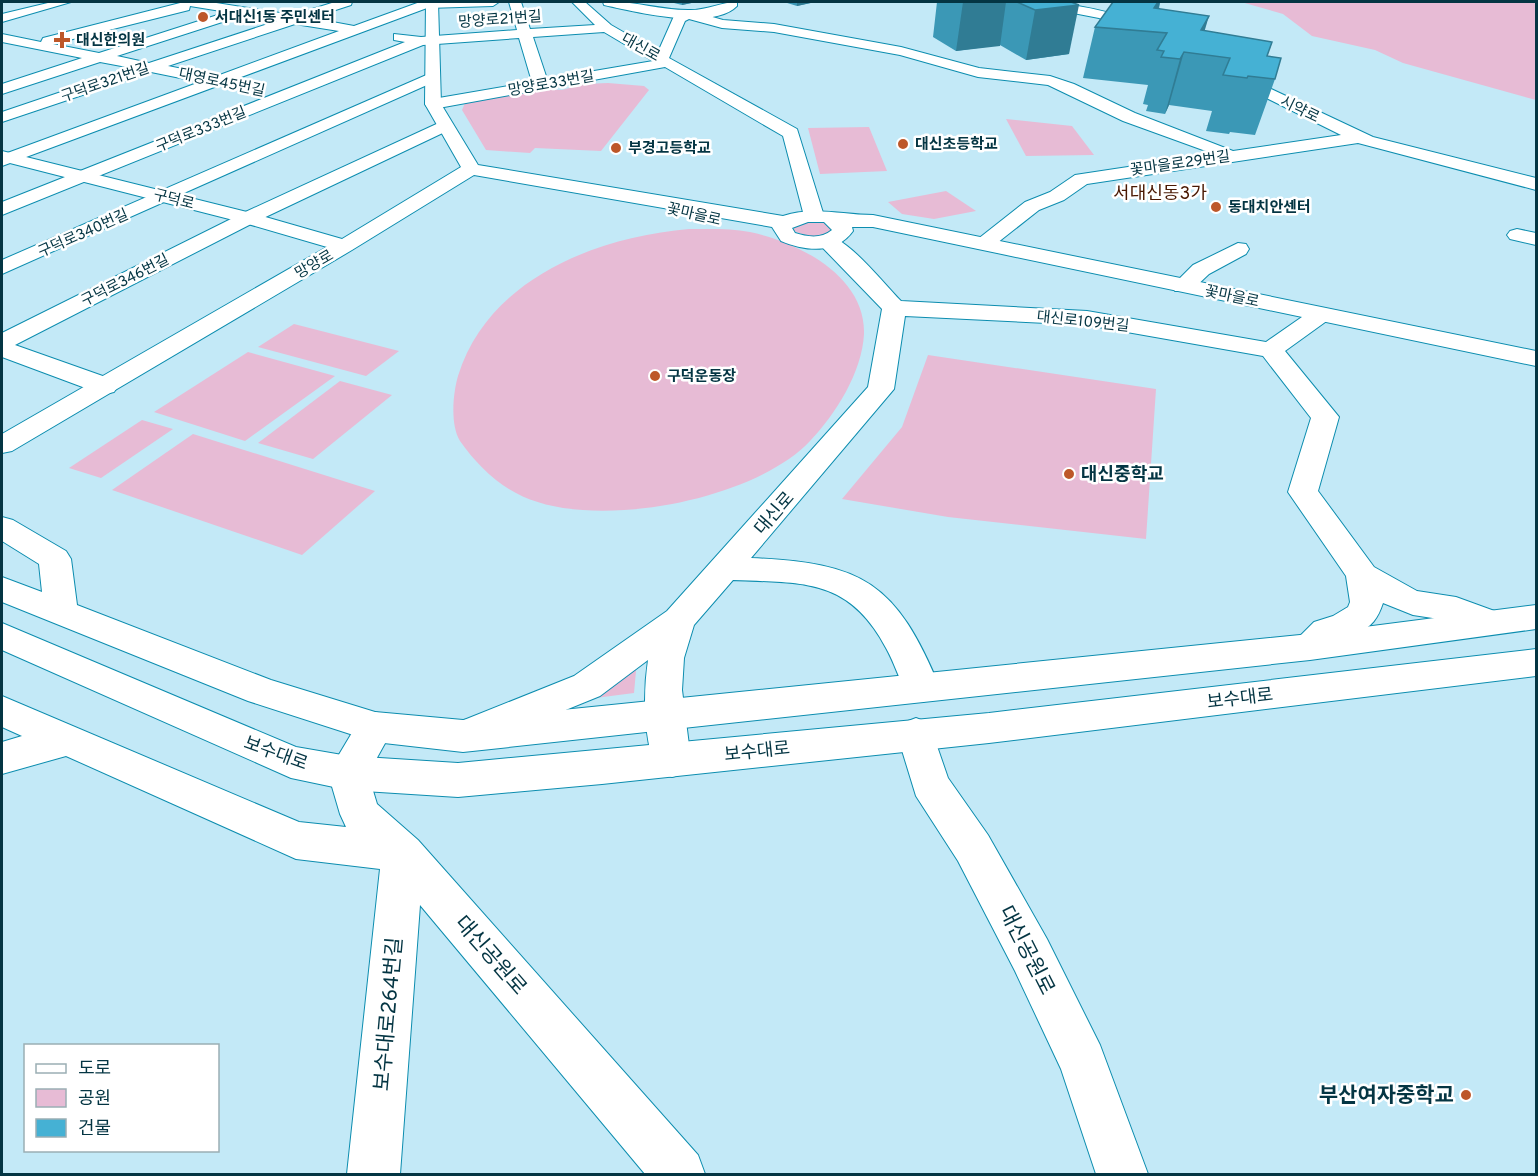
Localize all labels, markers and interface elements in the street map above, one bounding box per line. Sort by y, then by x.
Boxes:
street label: 망양로21번길 [458,8,543,33]
place label: 서대신1동 주민센터 [215,9,335,28]
marker: 서대신1동 주민센터 [196,10,210,24]
street label: 대신로 [618,30,663,67]
marker: 대신한의원 [53,31,71,49]
place label: 대신한의원 [76,32,145,51]
street label: 구덕로321번길 [59,59,152,107]
street label: 대영로45번길 [177,65,267,102]
street label: 망양로33번길 [507,68,596,101]
street label: 시약로 [1277,93,1322,128]
street label: 구덕로333번길 [153,104,250,157]
place label: 대신초등학교 [915,135,998,155]
marker: 대신초등학교 [896,137,910,151]
place label: 부경고등학교 [628,139,711,159]
marker: 부경고등학교 [609,141,623,155]
street label: 꽃마을로29번길 [1129,148,1232,181]
district label: 서대신동3가 [1113,183,1207,206]
street label: 구덕로 [151,186,196,215]
place label: 동대치안센터 [1228,199,1311,218]
street label: 꽃마을로 [665,200,723,231]
marker: 동대치안센터 [1209,200,1223,214]
street label: 구덕로340번길 [35,206,132,263]
street label: 망양로 [292,247,337,284]
street label: 구덕로346번길 [78,251,173,312]
street label: 꽃마을로 [1203,282,1261,312]
street label: 대신로109번길 [1036,308,1130,337]
place label: 구덕운동장 [667,368,736,387]
marker: 구덕운동장 [648,369,662,383]
place label: 대신중학교 [1081,464,1164,487]
marker: 대신중학교 [1062,467,1076,481]
street label: 대신로 [750,488,800,540]
street label: 보수대로 [1206,684,1274,715]
street label: 보수대로 [240,732,311,777]
street label: 보수대로 [723,738,791,767]
street label: 대신공원로 [992,902,1060,1000]
street label: 대신공원로 [448,911,532,1001]
street label: 보수대로264번길 [369,936,410,1092]
legend [24,1044,219,1152]
text: 도로 [78,1058,111,1081]
place label: 부산여자중학교 [1319,1083,1454,1110]
text: 공원 [78,1088,111,1111]
marker: 부산여자중학교 [1459,1088,1473,1102]
text: 건물 [78,1118,111,1141]

